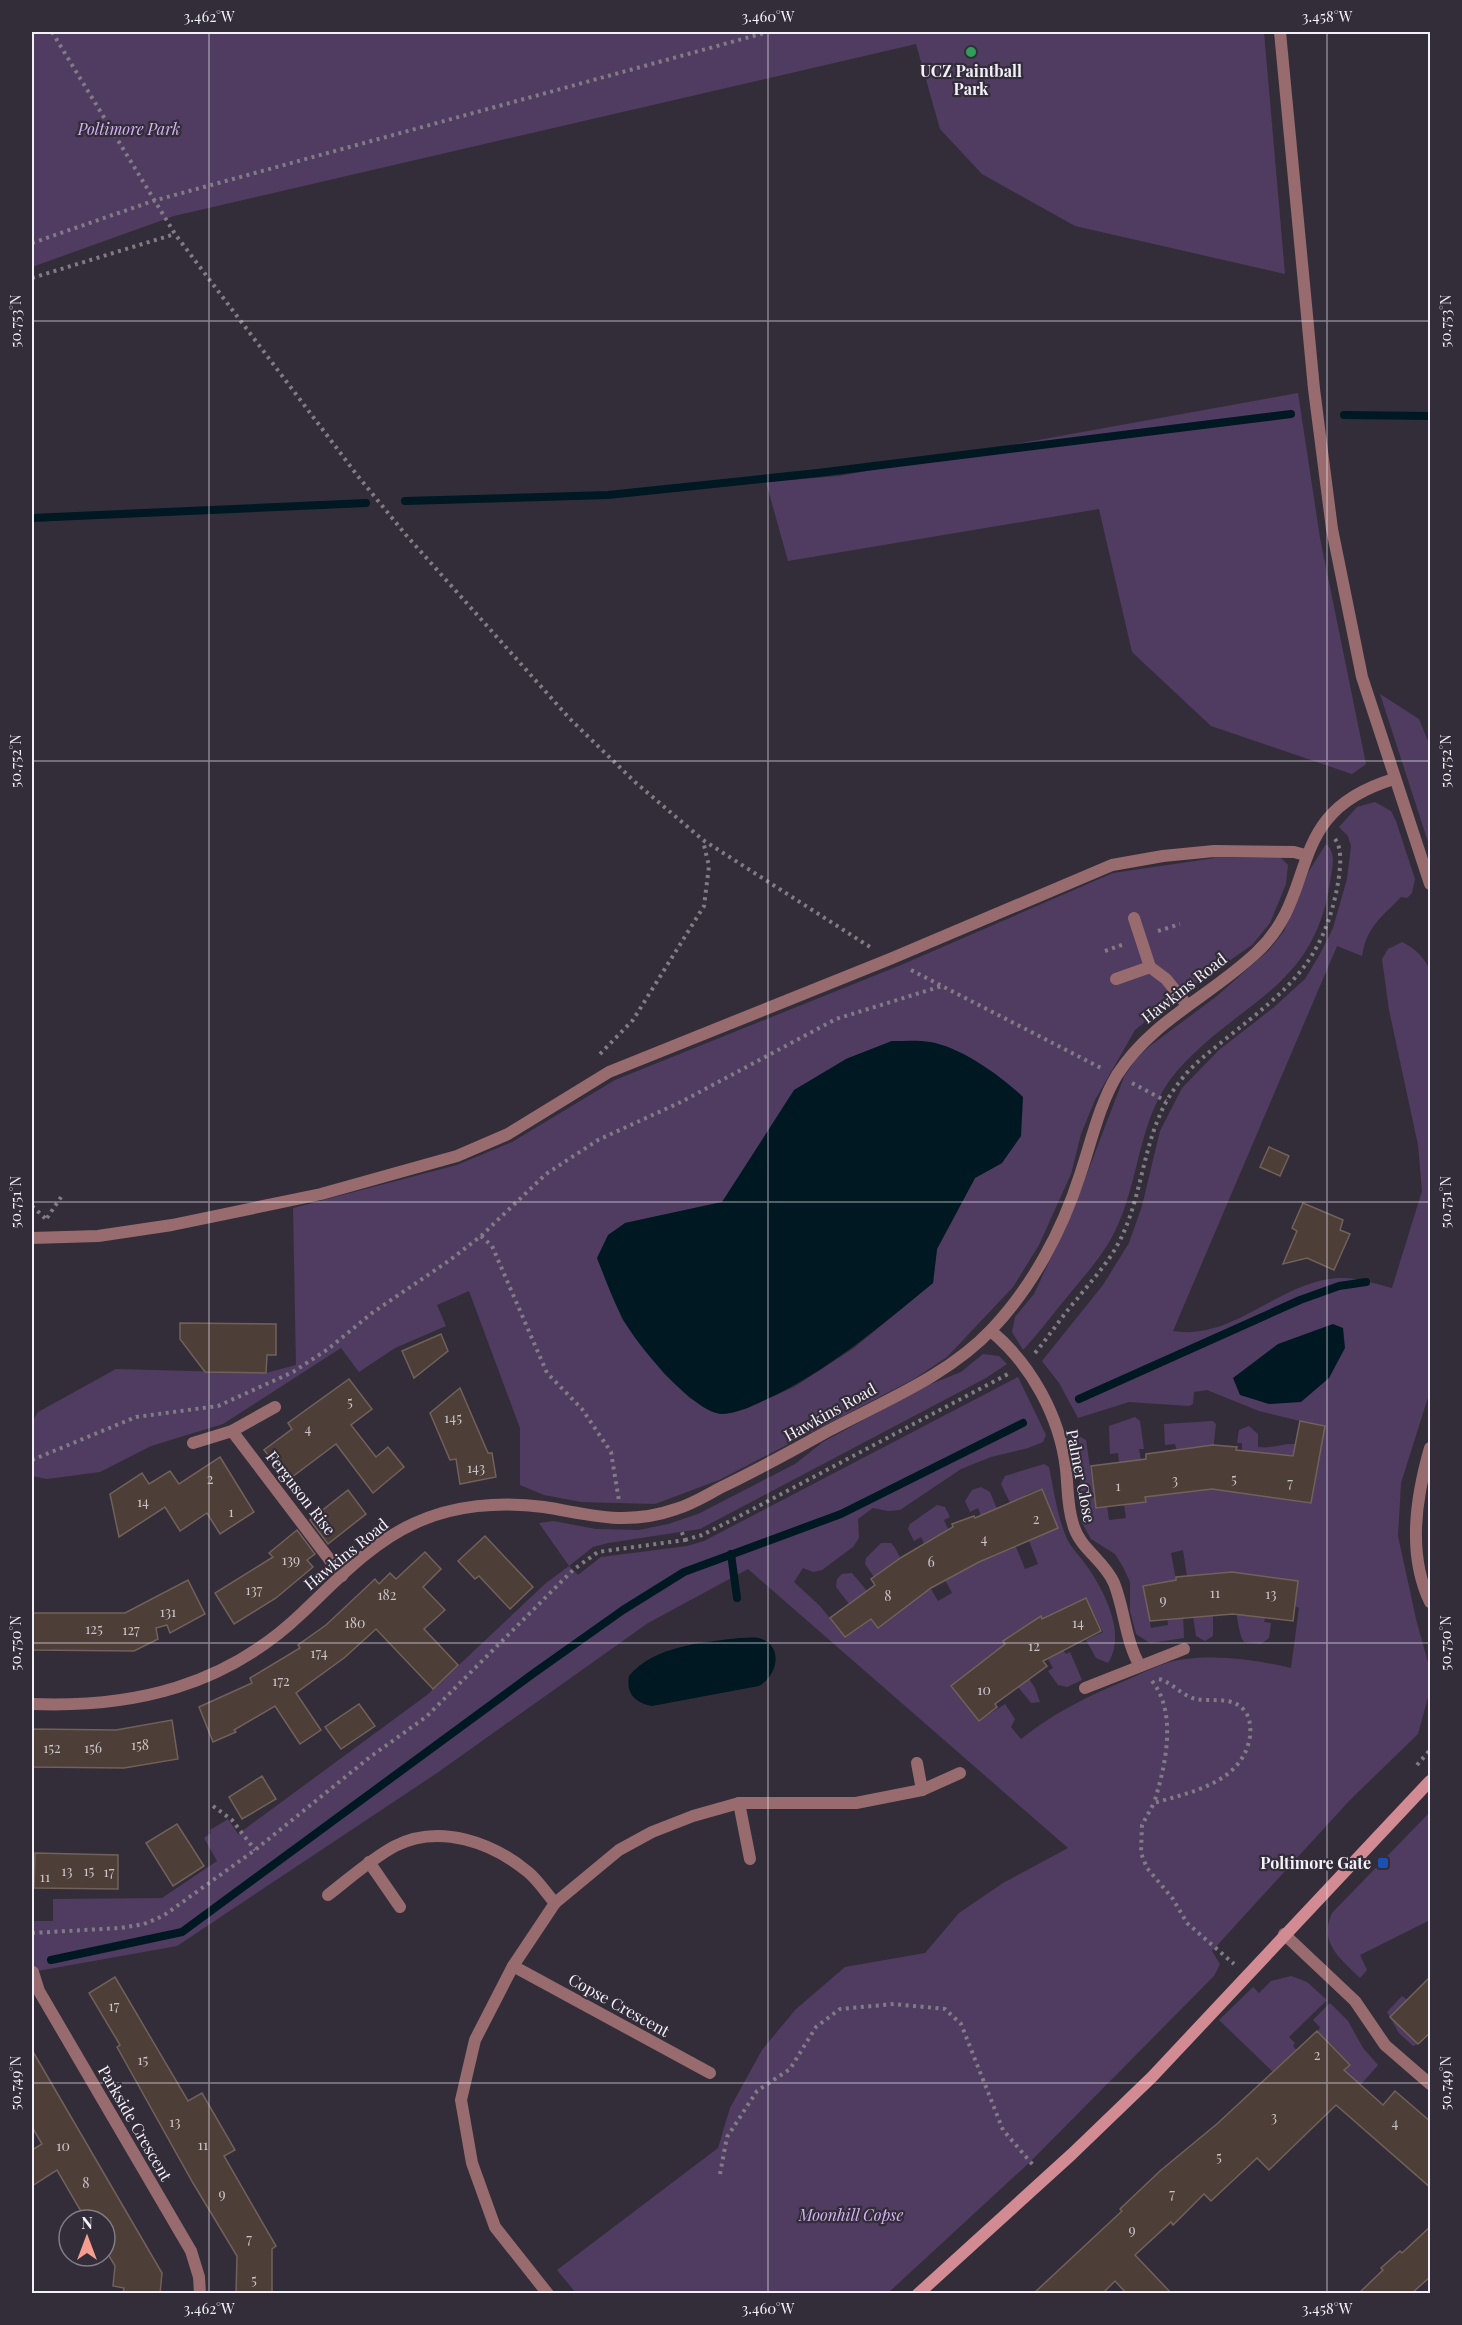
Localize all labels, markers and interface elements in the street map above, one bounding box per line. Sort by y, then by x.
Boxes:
text: 3.462°W [183,6,235,26]
text: 3.460°W [742,6,795,26]
text: 3.458°W [1302,6,1353,26]
marker: UCZ Paintball Park [964,45,978,59]
place label: UCZ Paintball Park [920,60,1022,99]
park label: Poltimore Park [77,118,180,139]
text: 50.753°N [5,294,25,348]
text: 50.753°N [1435,294,1455,348]
text: 50.752°N [5,734,25,788]
text: 50.752°N [1435,734,1455,788]
street label: Hawkins Road [1137,948,1231,1027]
text: 50.751°N [5,1175,25,1228]
text: 50.751°N [1435,1175,1455,1228]
street label: Hawkins Road [780,1378,880,1446]
house number: 5 [347,1392,353,1411]
house number: 145 [444,1408,462,1427]
house number: 4 [305,1419,312,1438]
street label: Palmer Close [1062,1428,1101,1524]
street label: Ferguson Rise [262,1446,341,1539]
house number: 143 [467,1458,485,1477]
house number: 2 [207,1469,214,1488]
house number: 5 [1231,1469,1237,1488]
house number: 3 [1172,1470,1178,1489]
house number: 7 [1287,1473,1293,1492]
house number: 1 [1115,1476,1121,1495]
house number: 14 [137,1492,149,1511]
house number: 1 [228,1502,234,1521]
house number: 2 [1033,1509,1040,1528]
street label: Hawkins Road [299,1513,392,1594]
house number: 4 [981,1529,988,1548]
house number: 139 [282,1550,300,1569]
house number: 6 [927,1552,935,1571]
house number: 137 [246,1580,263,1599]
house number: 11 [1210,1583,1220,1602]
house number: 13 [1265,1584,1277,1603]
house number: 182 [377,1585,397,1604]
house number: 8 [884,1586,892,1605]
house number: 9 [1159,1590,1167,1609]
house number: 131 [160,1602,176,1621]
house number: 180 [345,1613,365,1632]
house number: 14 [1072,1613,1084,1632]
text: 50.750°N [5,1615,25,1671]
text: 50.750°N [1435,1615,1455,1671]
house number: 125 [85,1619,103,1638]
house number: 127 [122,1620,140,1639]
house number: 12 [1028,1636,1040,1655]
house number: 174 [310,1643,328,1662]
house number: 172 [272,1671,290,1690]
house number: 10 [977,1680,991,1699]
house number: 158 [131,1735,149,1754]
house number: 152 [43,1738,61,1757]
house number: 156 [84,1738,102,1757]
place label: Poltimore Gate [1260,1852,1371,1873]
marker: Poltimore Gate [1376,1856,1390,1870]
house number: 13 [61,1861,73,1880]
house number: 15 [84,1861,95,1880]
house number: 17 [104,1862,115,1881]
house number: 11 [40,1867,50,1886]
street label: Copse Crescent [565,1968,674,2041]
house number: 17 [109,1996,120,2015]
house number: 2 [1314,2045,1321,2064]
house number: 15 [138,2050,149,2069]
text: 50.749°N [5,2055,25,2110]
text: 50.749°N [1435,2055,1455,2110]
street label: Parkside Crescent [94,2061,177,2185]
house number: 3 [1271,2107,1277,2126]
house number: 13 [169,2112,181,2131]
house number: 4 [1392,2113,1399,2132]
house number: 11 [198,2135,208,2154]
house number: 10 [56,2136,70,2155]
house number: 5 [1216,2147,1222,2166]
house number: 8 [82,2173,90,2192]
house number: 9 [218,2184,226,2203]
house number: 7 [1169,2184,1175,2203]
park label: Moonhill Copse [798,2204,903,2225]
north arrow [57,2208,117,2268]
text: N [81,2212,93,2233]
house number: 9 [1128,2220,1136,2239]
house number: 7 [246,2229,252,2248]
house number: 5 [251,2270,257,2289]
text: 3.462°W [183,2298,235,2318]
text: 3.460°W [742,2298,795,2318]
text: 3.458°W [1302,2298,1353,2318]

